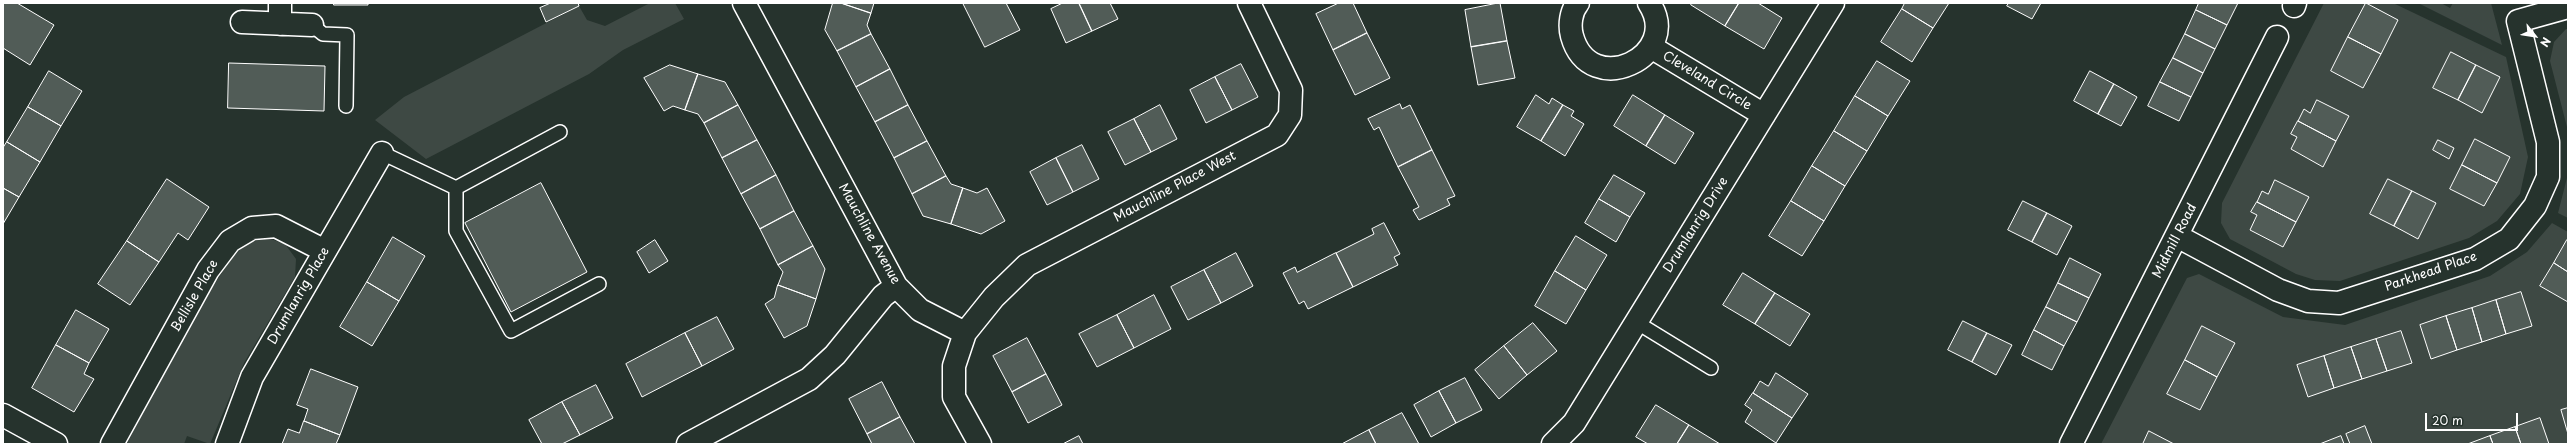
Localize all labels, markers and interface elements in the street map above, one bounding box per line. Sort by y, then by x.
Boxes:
north arrow [2515,16,2555,56]
text: N [2536,34,2555,50]
street label: Cleveland Circle [1660,48,1754,114]
street label: Mauchline Place West [1111,148,1239,226]
street label: Drumlanrig Drive [1660,174,1732,276]
street label: Mauchline Avenue [835,181,903,287]
street label: Midmill Road [2150,201,2200,281]
street label: Drumlanrig Place [265,245,333,347]
street label: Parkhead Place [2383,249,2479,295]
street label: Bellisle Place [168,257,222,335]
scale bar [2427,405,2520,431]
text: 20 m [2432,411,2463,429]

